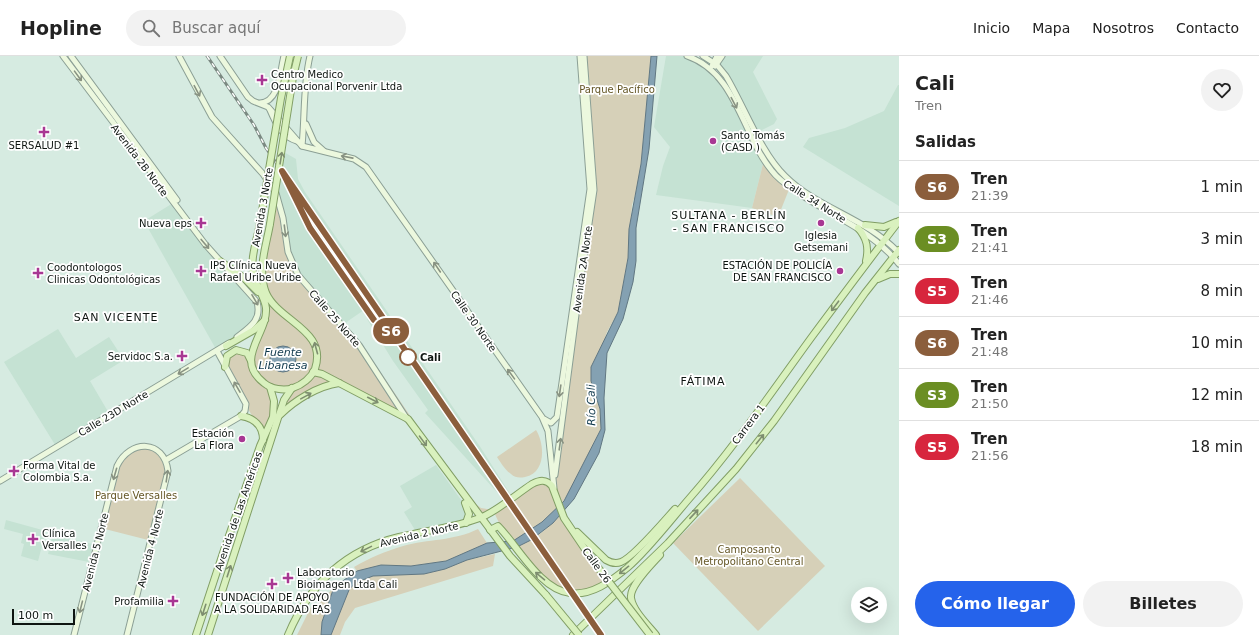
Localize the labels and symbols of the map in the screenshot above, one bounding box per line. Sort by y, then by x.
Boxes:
place label: Centro Medico Ocupacional Porvenir Ltda [271,69,402,92]
one-way arrow [73,70,82,81]
marker: Centro Medico Ocupacional Porvenir Ltda [256,74,268,86]
one-way arrow [194,84,202,96]
park label: Parque Pacífico [579,84,655,95]
one-way arrow [731,97,739,109]
street label: Avenida 2B Norte [109,122,170,198]
marker: SERSALUD #1 [38,126,50,138]
place label: Santo Tomás (CASD ) [721,130,785,153]
marker: Santo Tomás (CASD ) [708,136,718,146]
place label: SERSALUD #1 [8,140,80,151]
one-way arrow [277,152,285,165]
one-way arrow [341,153,354,161]
street label: Avenida 3 Norte [250,167,275,248]
street label: Calle 34 Norte [781,178,848,225]
district label: SULTANA - BERLÍN - SAN FRANCISCO [671,209,787,235]
marker: Nueva eps [195,217,207,229]
place label: Nueva eps [139,218,192,229]
marker: Iglesia Getsemani [816,218,826,228]
one-way arrow [281,224,289,237]
street label: Avenida 2A Norte [571,225,594,313]
place label: Iglesia Getsemani [794,230,848,253]
one-way arrow [200,238,209,249]
place label: ESTACIÓN DE POLICÍA DE SAN FRANCISCO [722,259,832,283]
place label: IPS Clínica Nueva Rafael Uribe Uribe [210,260,301,283]
place label: Coodontologos Clinicas Odontológicas [47,262,160,285]
one-way arrow [432,262,441,273]
marker: IPS Clínica Nueva Rafael Uribe Uribe [195,265,207,277]
marker: ESTACIÓN DE POLICÍA DE SAN FRANCISCO [835,266,845,276]
marker: Coodontologos Clinicas Odontológicas [32,267,44,279]
street label: Calle 25 Norte [307,288,362,349]
street label: Calle 30 Norte [449,289,499,354]
one-way arrow [252,294,260,306]
one-way arrow [831,301,839,312]
district label: SAN VICENTE [74,311,158,324]
line badge: S6 [373,318,409,344]
one-way arrow [311,342,319,355]
water label: Fuente Libanesa [258,346,308,372]
marker: Cali [399,348,417,366]
marker: Servidoc S.a. [176,350,188,362]
place label: Servidoc S.a. [108,351,173,362]
place label: Cali [420,352,441,363]
one-way arrow [178,367,189,375]
one-way arrow [507,369,515,380]
district label: FÁTIMA [681,375,725,388]
one-way arrow [232,381,240,393]
one-way arrow [556,384,564,397]
water label: Río Cali [585,384,598,426]
street label: Calle 23D Norte [76,388,150,439]
one-way arrow [300,392,312,400]
one-way arrow [367,397,379,405]
street label: Carrera 1 [730,402,767,446]
place label: Estación La Flora [192,428,234,451]
one-way arrow [755,433,764,444]
marker: Estación La Flora [237,434,247,444]
one-way arrow [419,436,428,447]
one-way arrow [556,437,563,450]
street label: Avenida de Las Américas [213,450,264,572]
place label: Forma Vital de Colombia S.a. [23,460,95,483]
marker: Forma Vital de Colombia S.a. [8,465,20,477]
one-way arrow [111,467,118,480]
one-way arrow [163,470,171,483]
park label: Parque Versalles [95,490,177,501]
street label: Avenida 4 Norte [135,508,166,588]
one-way arrow [690,509,699,519]
street label: Avenida 5 Norte [80,512,111,592]
street label: Avenida 2 Norte [379,520,460,549]
place label: Clínica Versalles [42,528,87,551]
marker: Clínica Versalles [27,533,39,545]
park label: Camposanto Metropolitano Central [695,544,803,567]
one-way arrow [360,546,372,553]
street label: Calle 26 [580,546,613,585]
one-way arrow [226,565,233,578]
one-way arrow [619,566,630,574]
place label: Laboratorio Bioimagen Ltda Cali [297,567,397,590]
one-way arrow [535,571,546,580]
marker: Laboratorio Bioimagen Ltda Cali [282,572,294,584]
marker: FUNDACIÓN DE APOYO A LA SOLIDARIDAD FAS [266,578,278,590]
place label: FUNDACIÓN DE APOYO A LA SOLIDARIDAD FAS [214,591,330,615]
marker: Profamilia [167,595,179,607]
place label: Profamilia [114,596,164,607]
one-way arrow [77,600,84,613]
one-way arrow [200,604,207,617]
scale bar [12,607,75,626]

